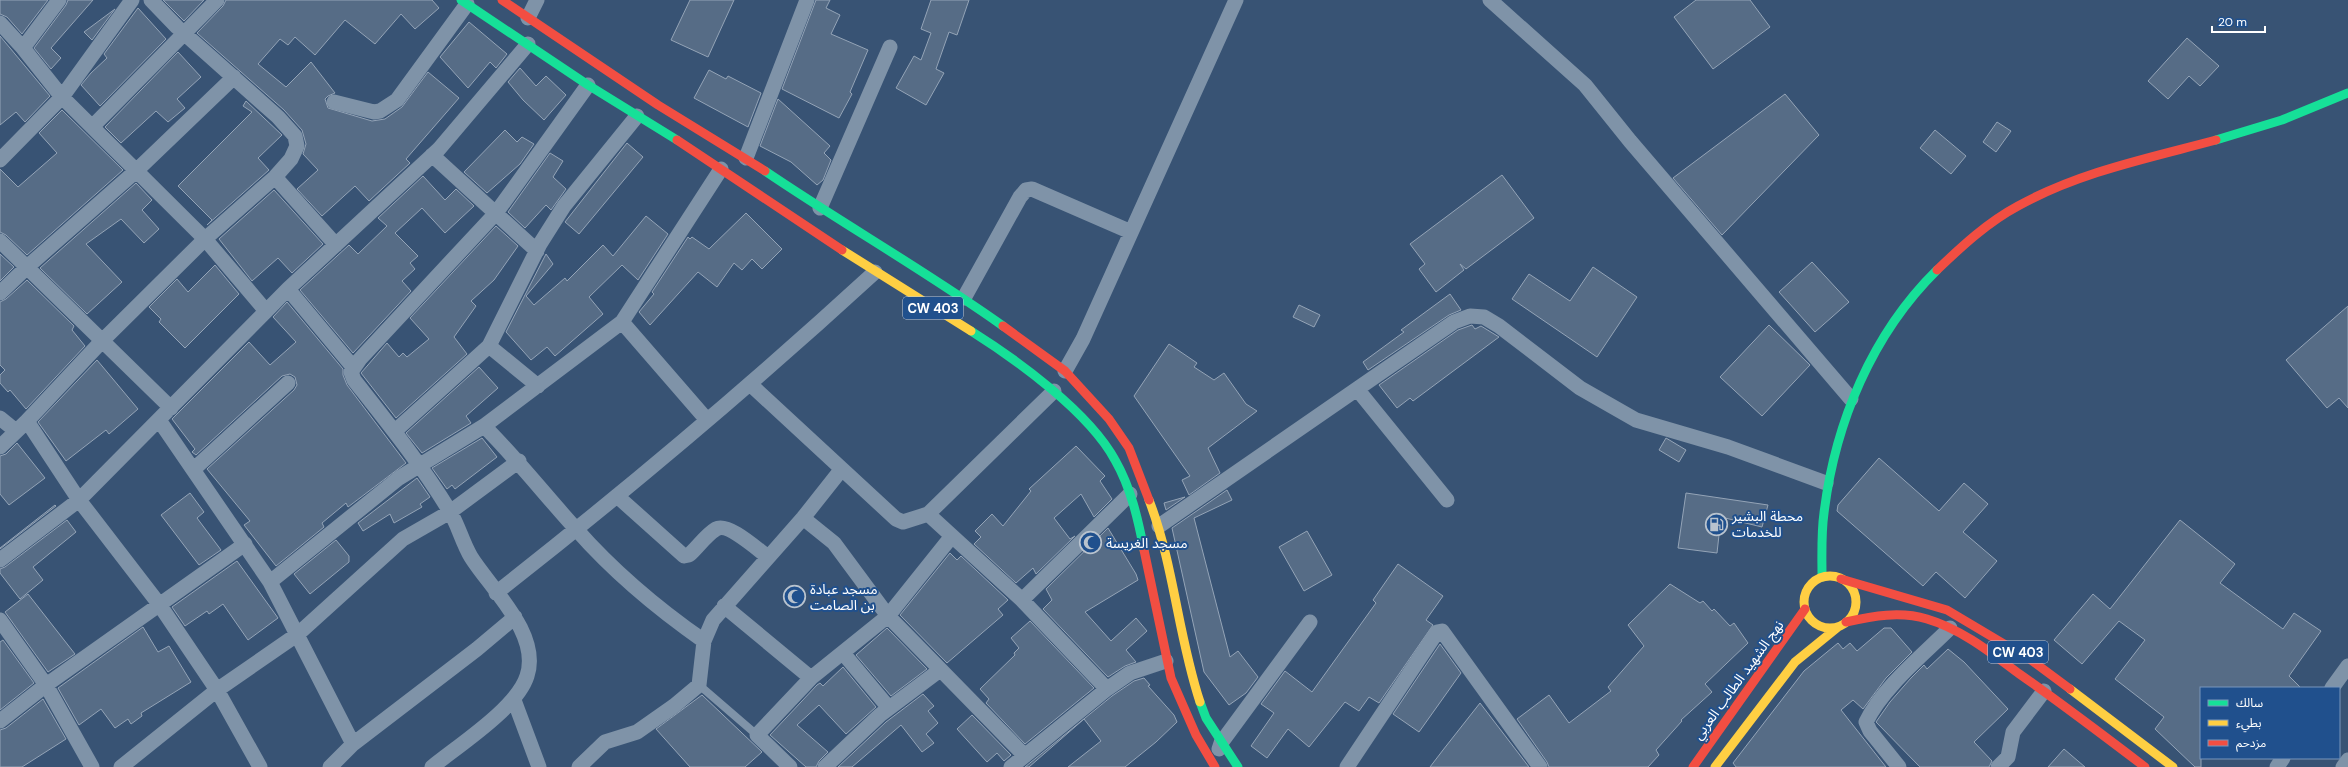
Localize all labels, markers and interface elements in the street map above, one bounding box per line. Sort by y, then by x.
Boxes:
scale bar [2212,8,2265,34]
text: 20 m [2218,14,2247,30]
road number: CW 403 [903,297,963,319]
place label: محطة البشير للخدمات [1731,507,1803,541]
fuel station icon: محطة البشير للخدمات [1704,511,1730,537]
mosque icon: مسجد الغريسة [1077,530,1103,556]
place label: مسجد الغريسة [1106,534,1188,552]
place label: مسجد عبادة بن الصامت [810,580,878,614]
mosque icon: مسجد عبادة بن الصامت [782,584,808,610]
street label: نهج الشهيد الطالب العربي [1689,617,1789,745]
road number: CW 403 [1988,641,2048,663]
legend [2200,687,2340,759]
text: سالك [2236,695,2263,711]
text: بطيء [2236,715,2262,733]
text: مزدحم [2236,735,2266,752]

